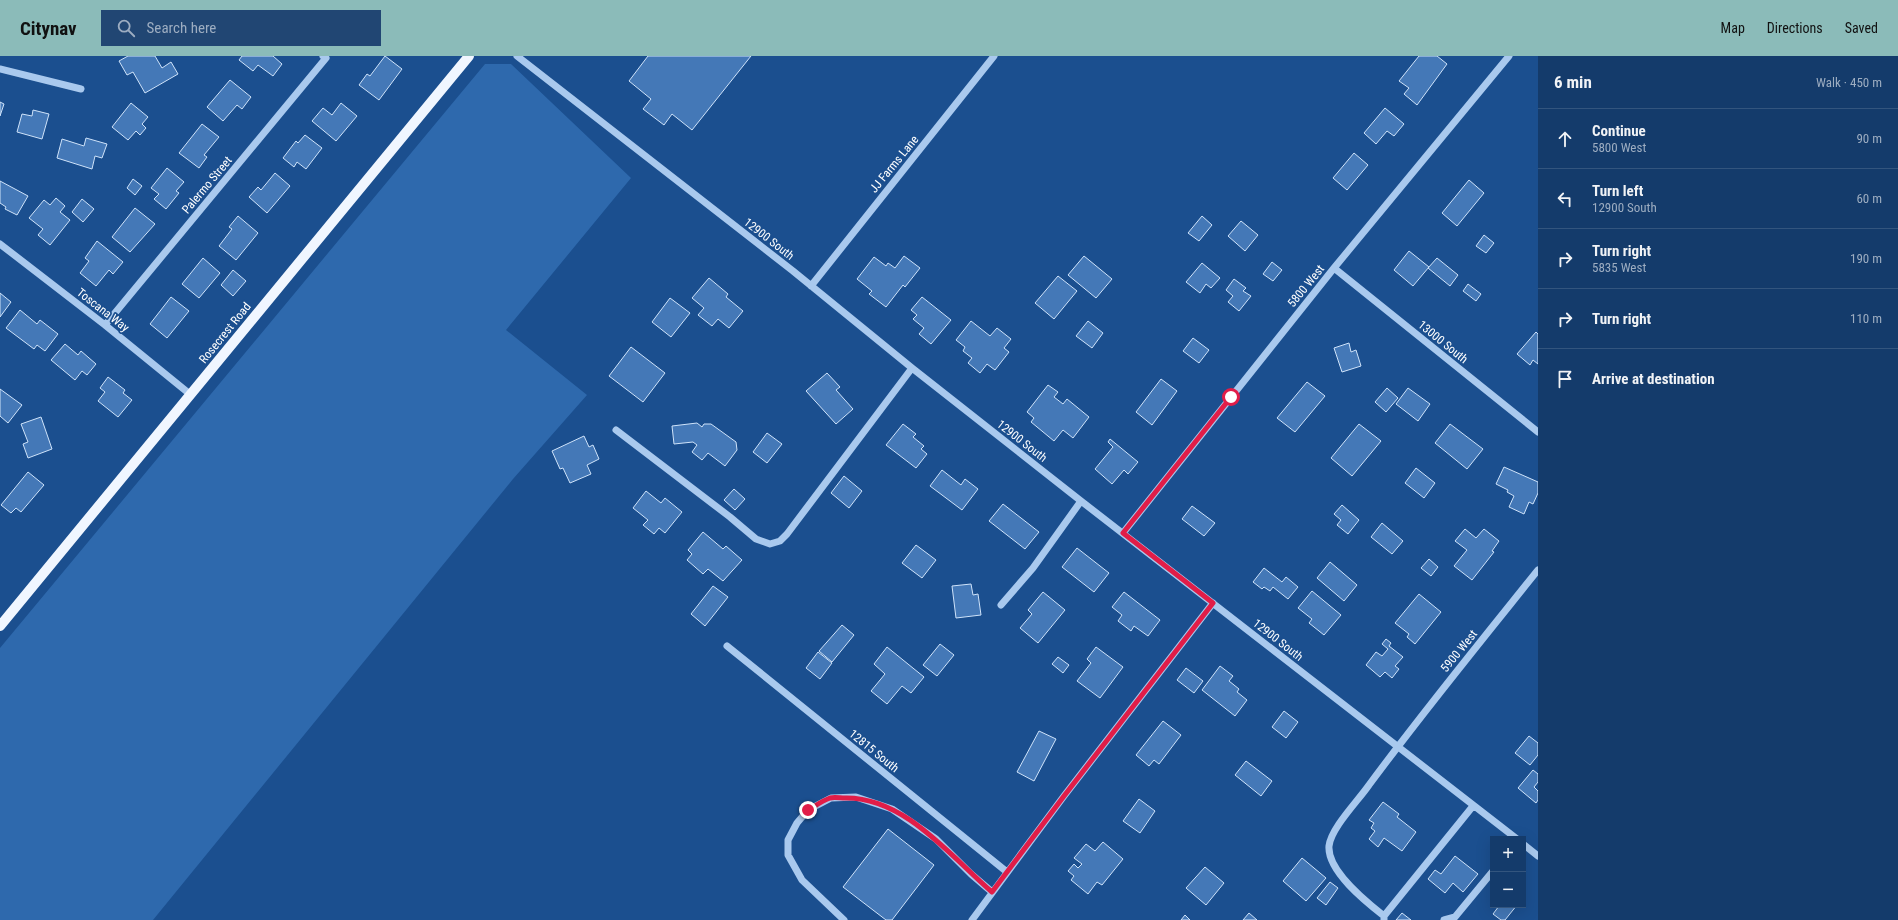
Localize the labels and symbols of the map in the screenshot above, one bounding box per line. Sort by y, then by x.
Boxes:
street label: JJ Farms Lane [867,132,922,195]
street label: Palermo Street [179,153,235,216]
street label: 12900 South [741,215,797,263]
street label: 5800 West [1285,262,1327,310]
street label: Toscana Way [74,285,132,335]
street label: Rosecrest Road [196,300,254,366]
street label: 13000 South [1415,318,1471,366]
route start [1222,388,1240,406]
street label: 12900 South [994,417,1050,465]
street label: 12900 South [1250,616,1306,664]
street label: 5900 West [1438,627,1480,675]
street label: 12815 South [846,727,902,775]
route end [799,801,817,819]

